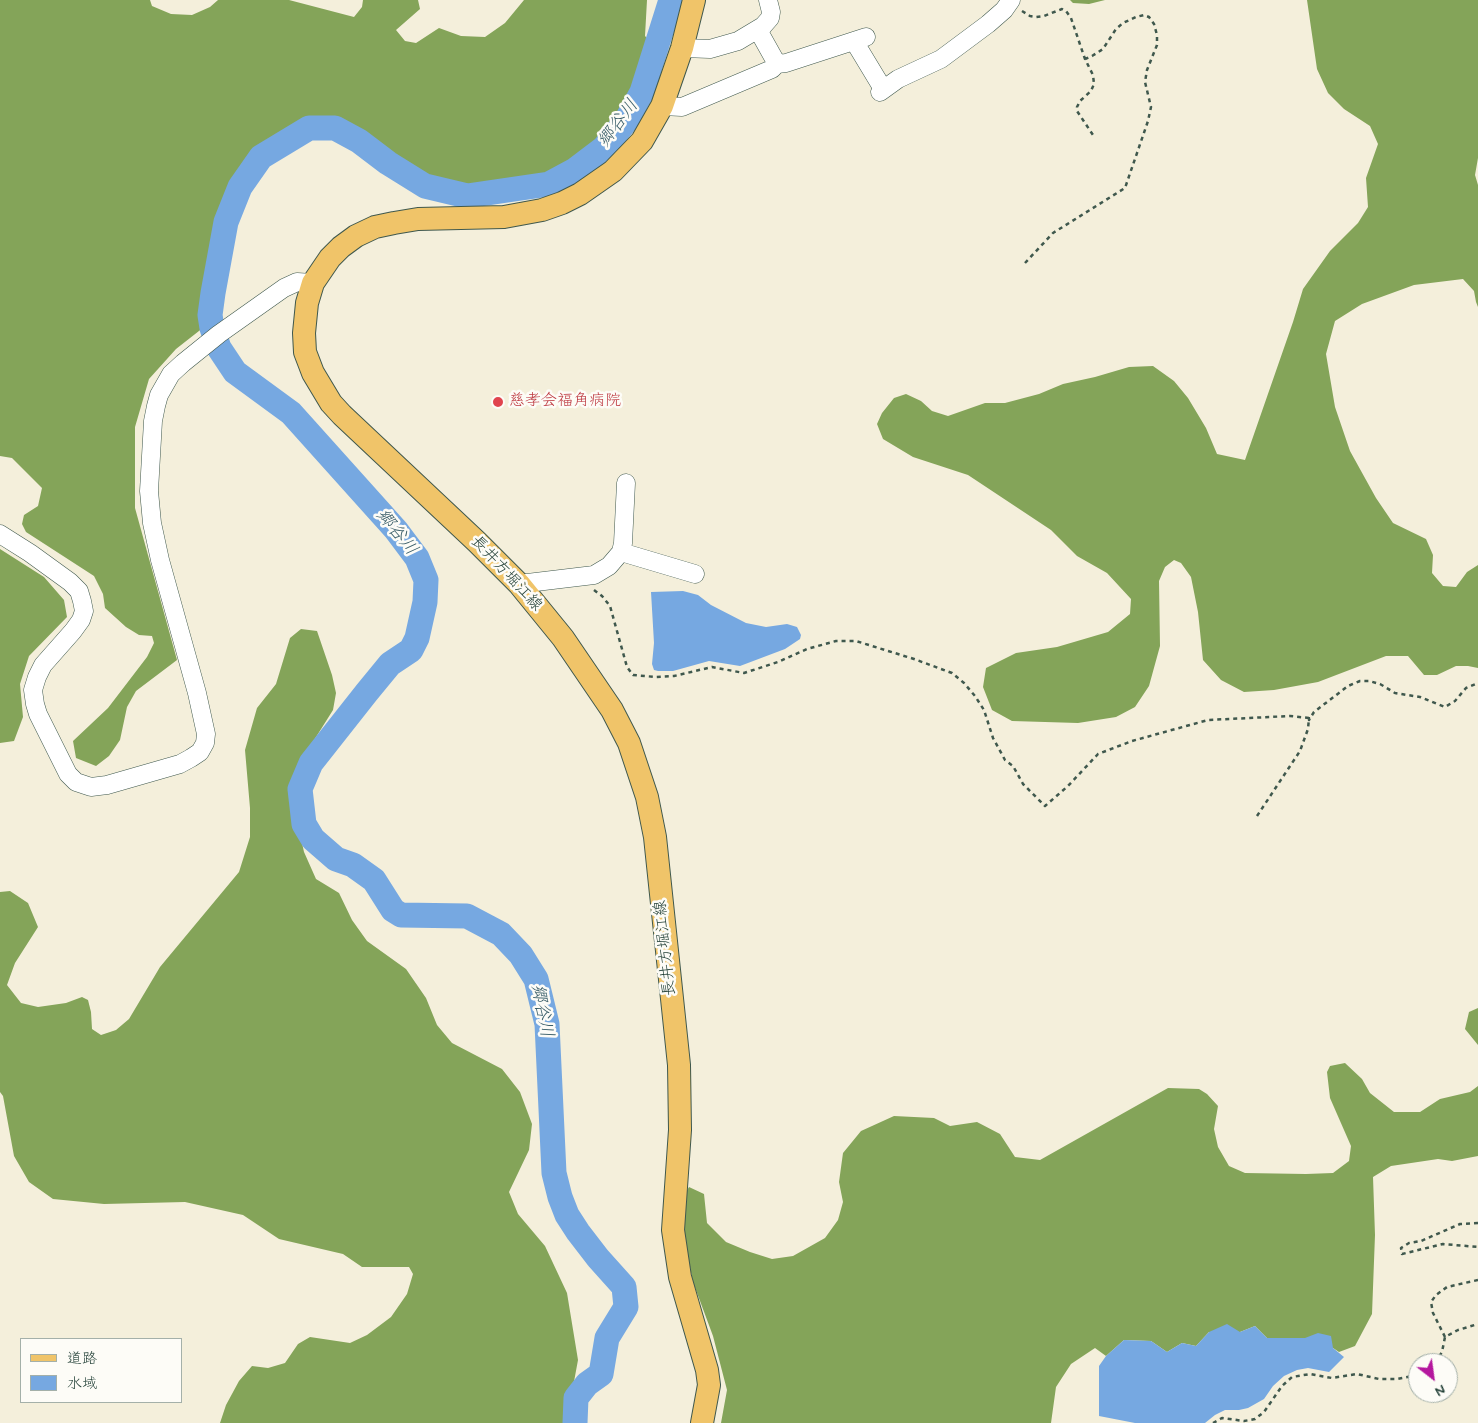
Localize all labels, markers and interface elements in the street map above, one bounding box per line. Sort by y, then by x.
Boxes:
water label: 郷谷川 [594,96,644,152]
place label: 慈孝会福角病院 [509,392,621,412]
marker: 慈孝会福角病院 [491,395,505,409]
water label: 郷谷川 [371,505,421,561]
street label: 長井方堀江線 [466,532,546,616]
street label: 長井方堀江線 [651,899,681,997]
water label: 郷谷川 [525,982,557,1040]
legend [20,1338,182,1403]
text: 道路 [67,1349,97,1369]
north arrow [1408,1353,1458,1403]
text: 水域 [67,1374,97,1394]
text: N [1431,1380,1449,1400]

